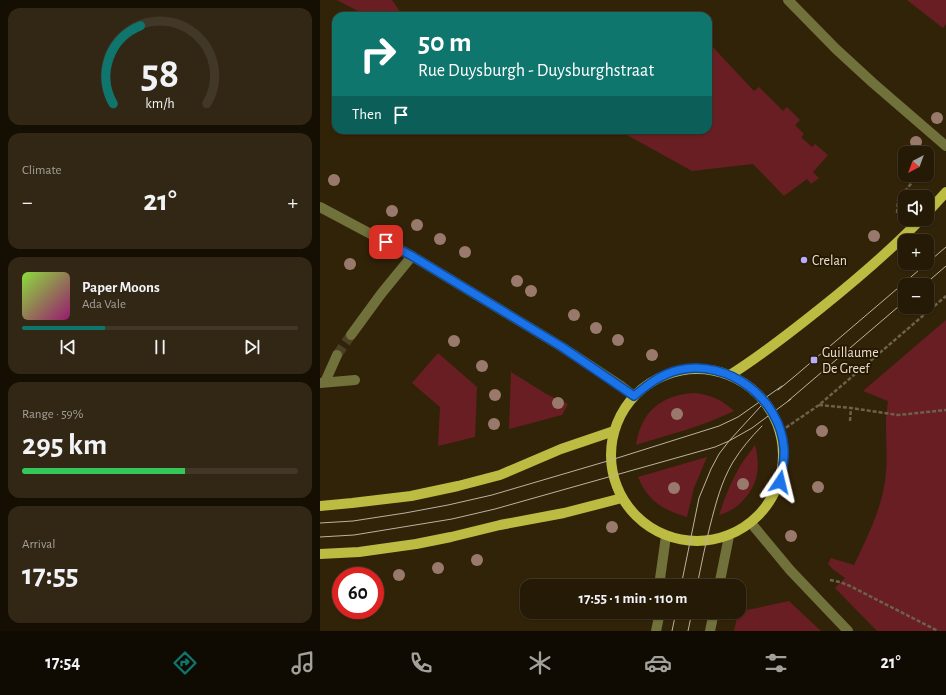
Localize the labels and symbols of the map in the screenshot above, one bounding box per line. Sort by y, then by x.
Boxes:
north arrow [898,146,934,182]
pin [369,225,403,259]
place label: Crelan [812,254,847,268]
marker: Crelan [799,255,809,265]
place label: Guillaume De Greef [822,346,879,376]
marker: Guillaume De Greef [809,355,819,365]
position arrow [759,461,801,503]
speed limit sign: 60 [332,567,384,619]

